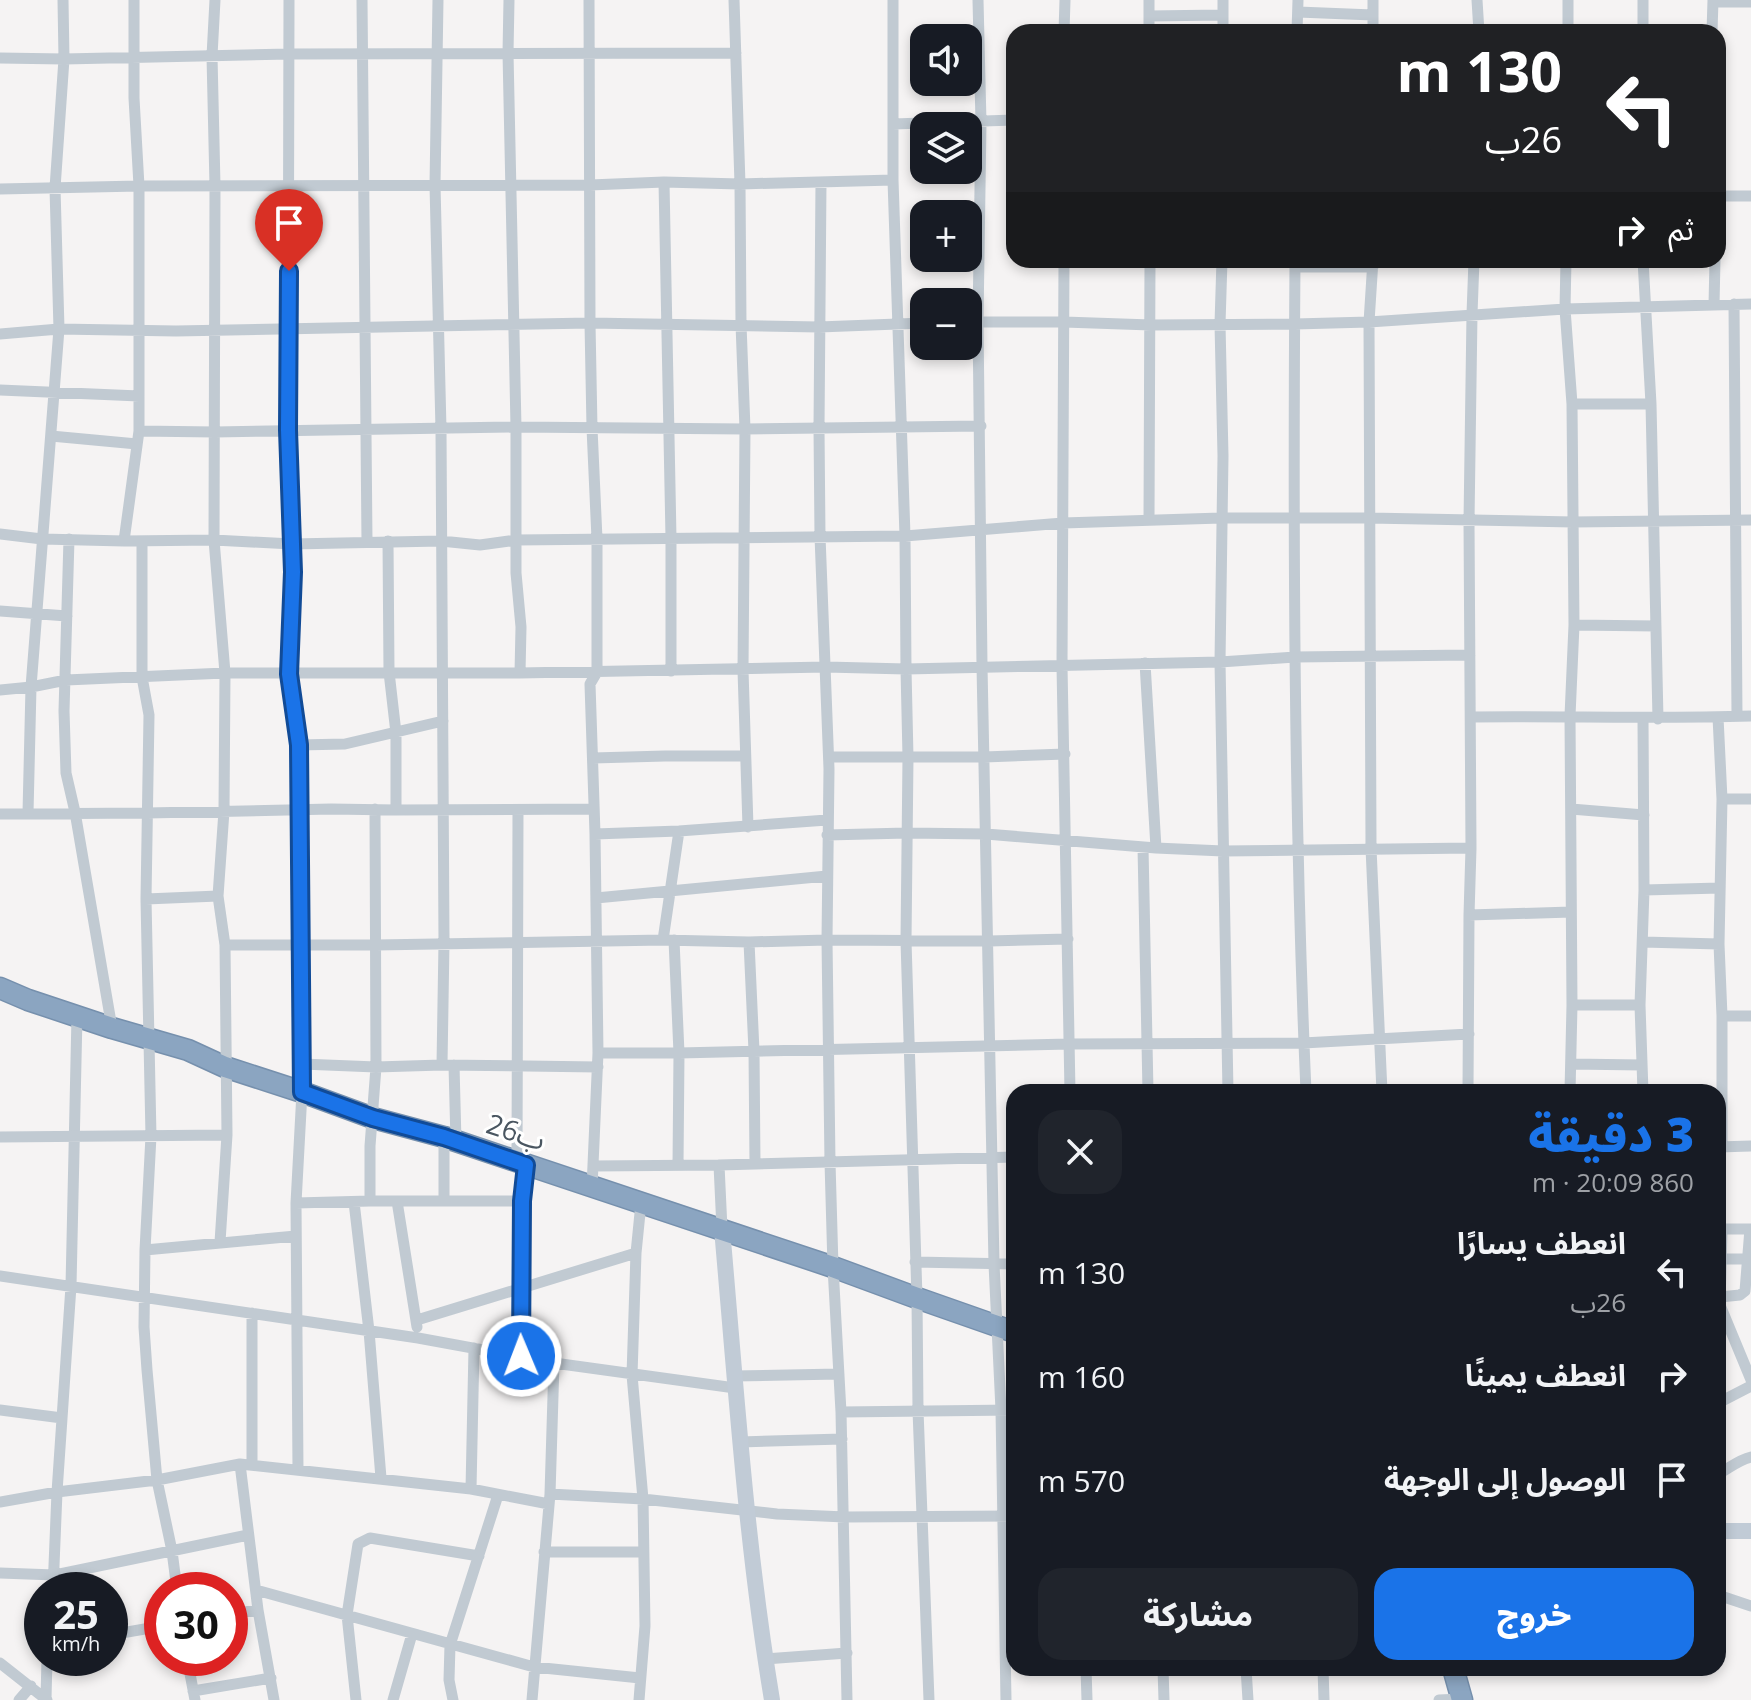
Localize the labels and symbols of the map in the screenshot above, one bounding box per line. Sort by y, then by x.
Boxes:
pin [255,189,323,271]
street label: 26ب [482,1104,551,1158]
position arrow [479,1314,563,1398]
speed limit sign: 30 [144,1572,248,1676]

